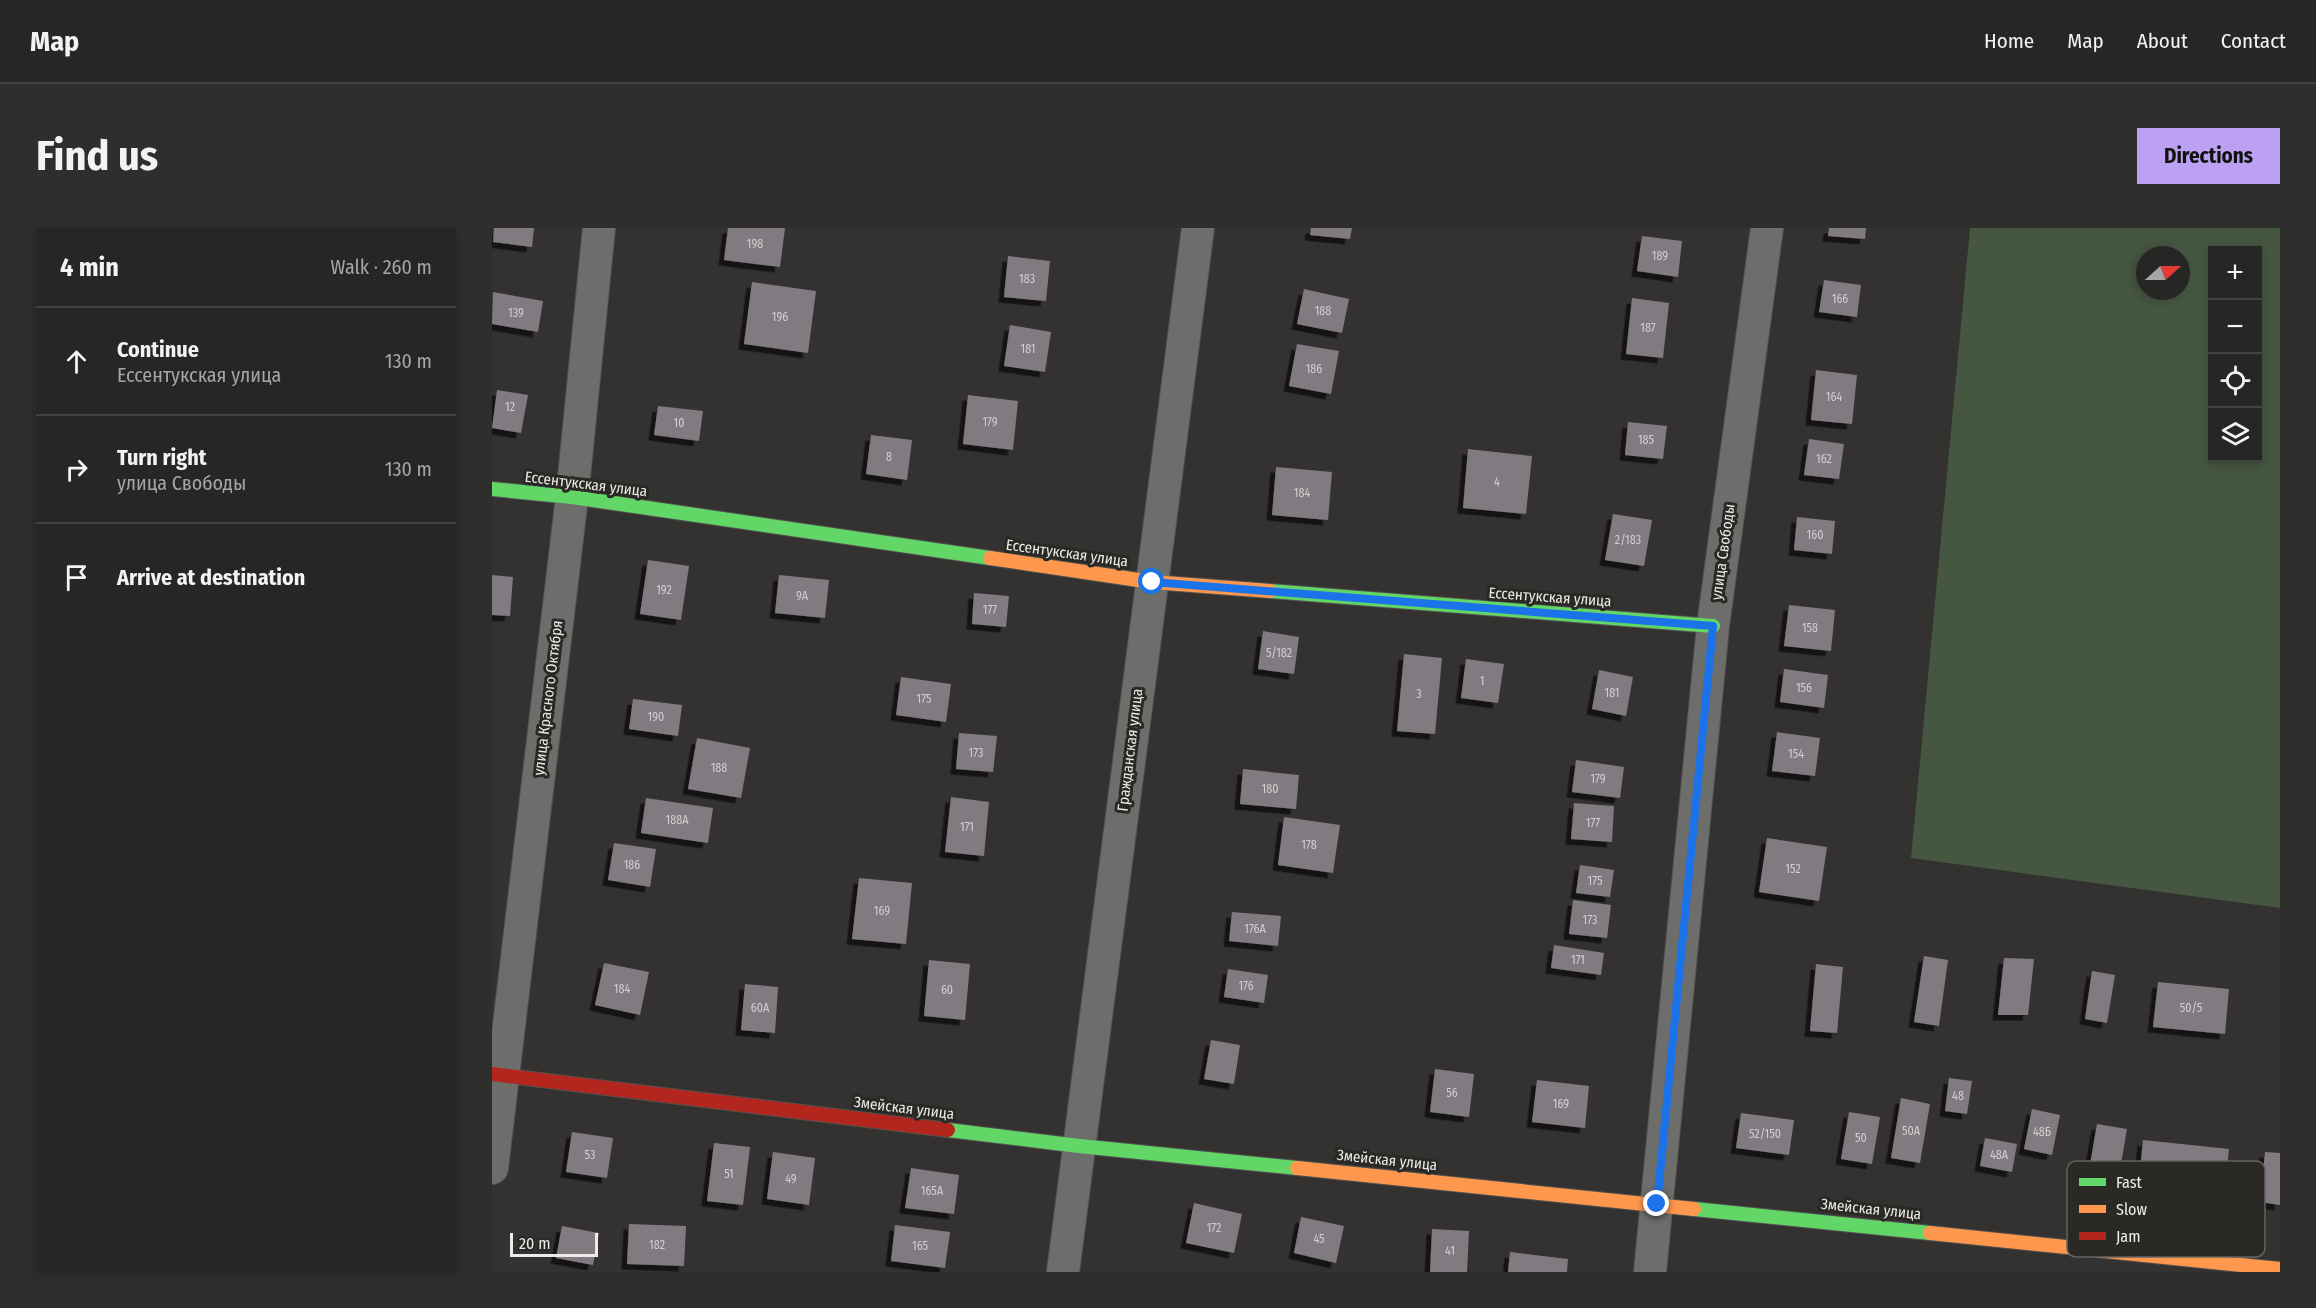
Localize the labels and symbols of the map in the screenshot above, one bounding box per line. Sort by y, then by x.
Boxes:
house number: 198 [747,237,763,251]
north arrow [2136,246,2190,300]
house number: 189 [1652,249,1668,263]
house number: 183 [1019,272,1035,286]
house number: 166 [1832,292,1848,306]
house number: 188 [1315,304,1331,318]
house number: 139 [508,306,524,320]
house number: 196 [772,310,788,324]
house number: 187 [1640,321,1656,335]
house number: 181 [1020,342,1036,356]
house number: 186 [1306,362,1322,376]
house number: 164 [1826,390,1842,404]
house number: 12 [505,400,515,414]
house number: 179 [982,415,998,429]
house number: 10 [674,416,684,430]
house number: 185 [1638,433,1655,447]
house number: 8 [886,450,892,464]
house number: 162 [1816,452,1832,466]
street label: Ессентукская улица [524,468,648,500]
house number: 4 [1494,475,1500,489]
house number: 184 [1294,486,1310,500]
street label: улица Свободы [1707,503,1739,601]
house number: 160 [1807,528,1823,542]
house number: 2/183 [1615,533,1641,547]
street label: Ессентукская улица [1005,536,1129,570]
route start [1138,568,1164,594]
house number: 192 [656,583,672,597]
street label: Ессентукская улица [1488,584,1612,610]
house number: 9А [796,589,809,603]
house number: 177 [983,603,997,617]
street label: улица Красного Октября [530,619,566,777]
house number: 158 [1802,621,1818,635]
house number: 5/182 [1266,646,1292,660]
house number: 1 [1480,674,1484,688]
house number: 156 [1796,681,1812,695]
house number: 181 [1604,686,1620,700]
street label: Гражданская улица [1114,687,1146,813]
house number: 3 [1416,687,1422,701]
house number: 175 [917,692,932,706]
house number: 190 [648,710,664,724]
house number: 173 [969,746,983,760]
house number: 154 [1788,747,1804,761]
house number: 188 [711,761,727,775]
house number: 179 [1590,772,1606,786]
house number: 180 [1262,782,1278,796]
house number: 188А [666,813,689,827]
house number: 177 [1586,816,1600,830]
house number: 171 [960,820,974,834]
house number: 178 [1301,838,1317,852]
house number: 186 [624,858,640,872]
house number: 152 [1785,862,1801,876]
house number: 175 [1588,874,1603,888]
house number: 169 [874,904,890,918]
house number: 173 [1583,913,1597,927]
house number: 176А [1244,922,1266,936]
house number: 171 [1571,953,1585,967]
house number: 176 [1238,979,1254,993]
house number: 184 [614,982,630,996]
house number: 60 [941,983,953,997]
house number: 60А [751,1001,770,1015]
house number: 50/5 [2180,1001,2203,1015]
house number: 56 [1446,1086,1458,1100]
house number: 48 [1952,1089,1964,1103]
street label: Змейская улица [853,1093,955,1123]
house number: 169 [1553,1097,1569,1111]
house number: 50А [1902,1124,1921,1138]
house number: 48Б [2033,1125,2051,1139]
house number: 52/150 [1749,1127,1781,1141]
house number: 50 [1855,1131,1867,1145]
street label: Змейская улица [1336,1146,1438,1174]
house number: 53 [585,1148,595,1162]
house number: 48А [1990,1148,2009,1162]
legend [2067,1161,2265,1257]
house number: 51 [724,1167,734,1181]
house number: 49 [785,1172,797,1186]
text: Fast [2116,1173,2143,1192]
house number: 165А [921,1184,944,1198]
route end [1643,1190,1669,1216]
street label: Змейская улица [1820,1195,1922,1223]
text: Slow [2116,1200,2147,1219]
house number: 172 [1207,1221,1221,1235]
text: Jam [2116,1227,2141,1246]
scale bar [510,1230,598,1258]
house number: 45 [1313,1232,1325,1246]
house number: 182 [649,1238,665,1252]
house number: 165 [912,1239,929,1253]
house number: 41 [1445,1244,1455,1258]

